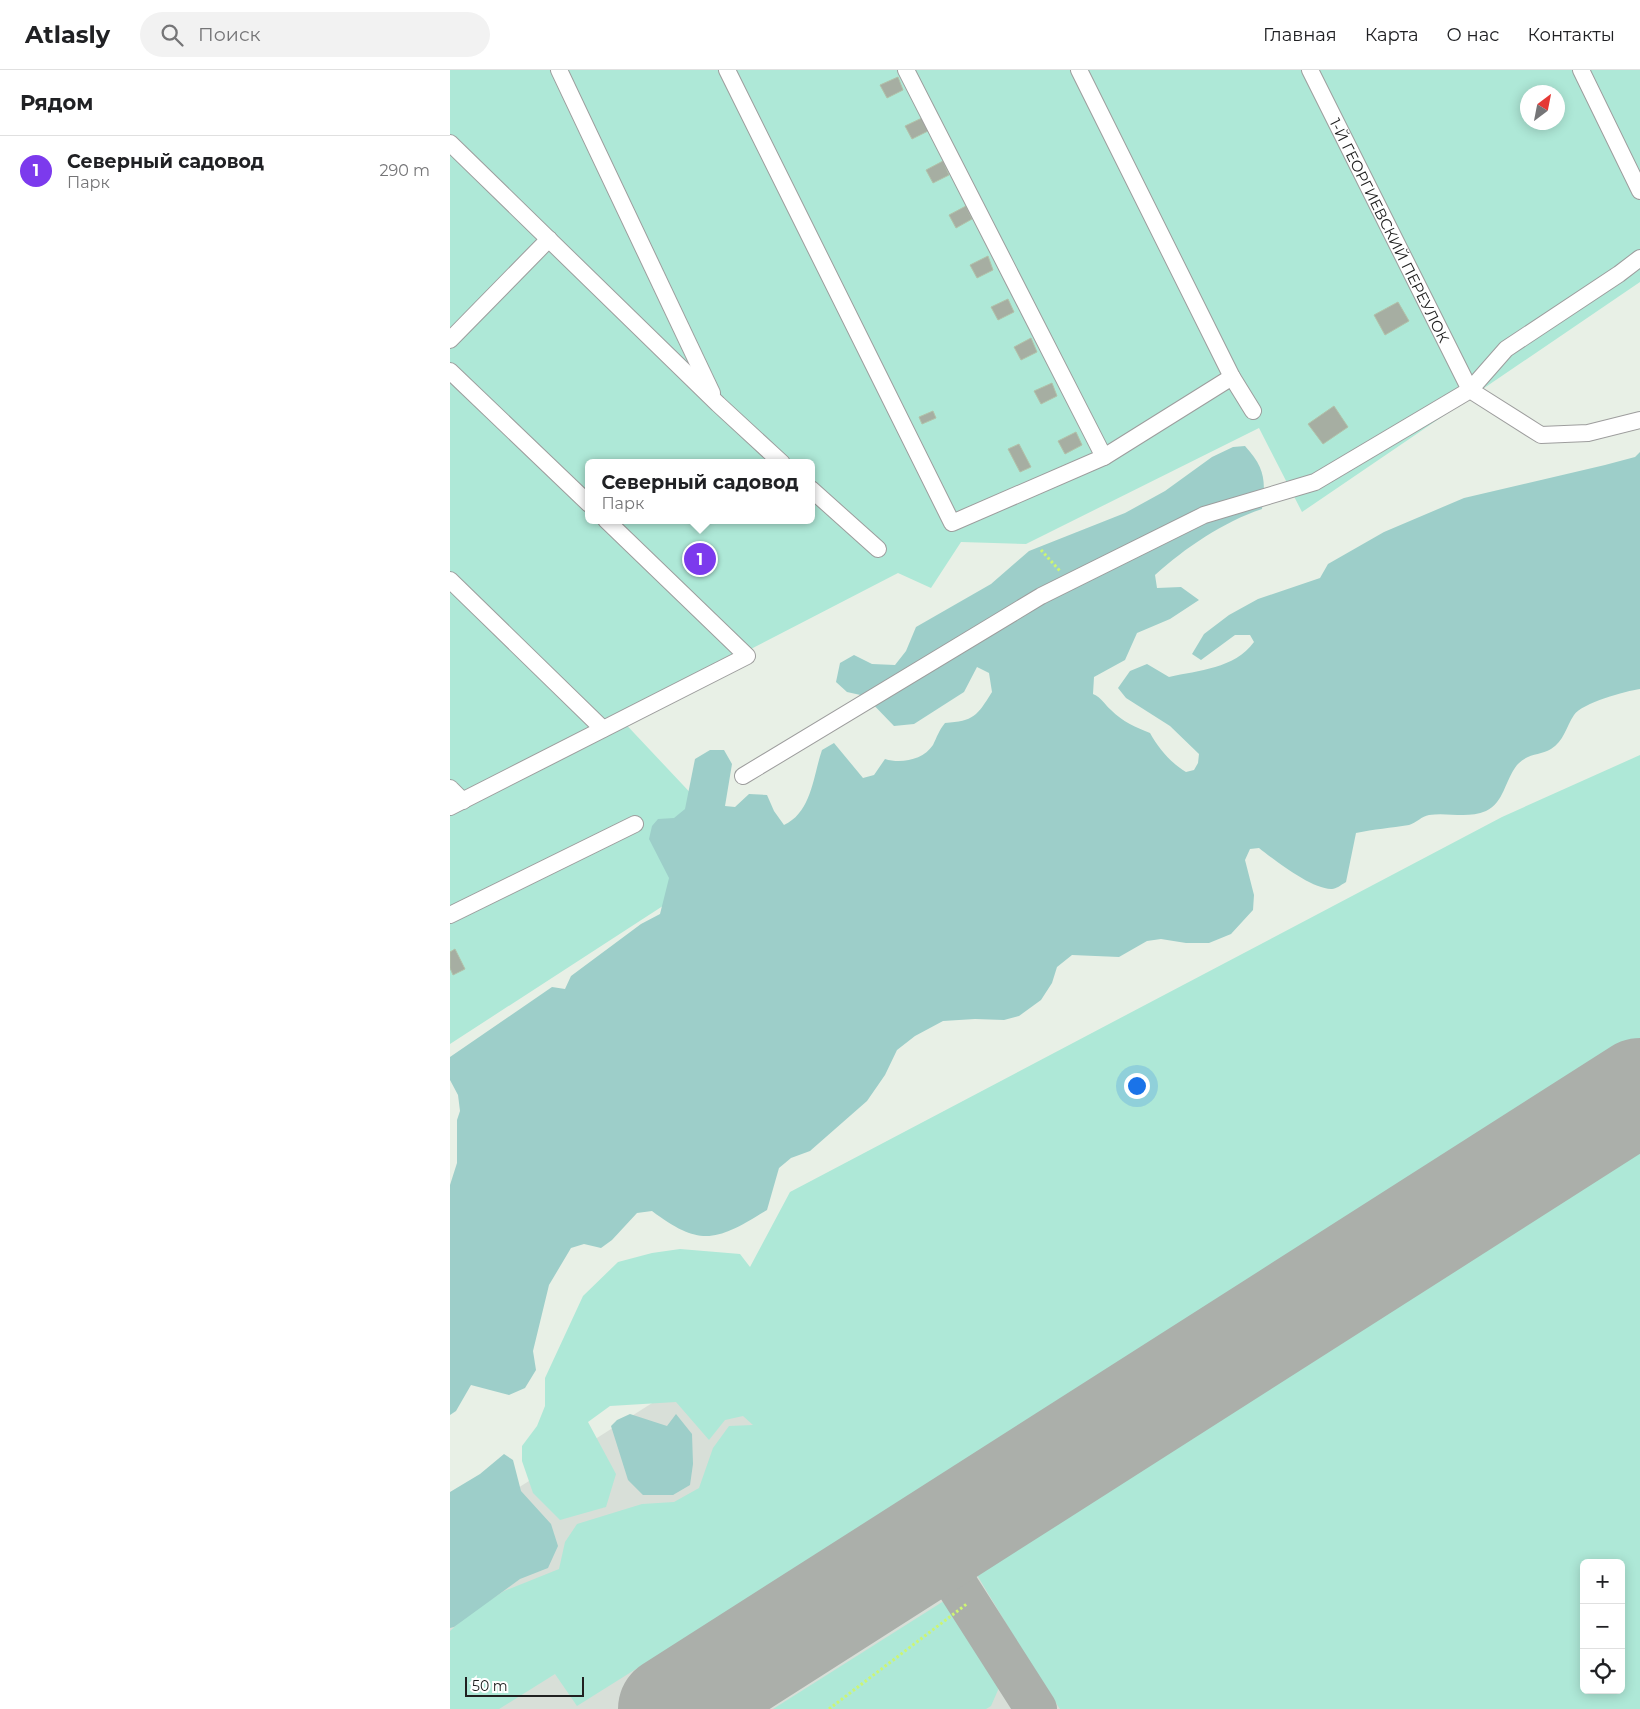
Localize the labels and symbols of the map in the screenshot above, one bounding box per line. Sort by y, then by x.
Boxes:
north arrow [1520,85,1565,130]
street label: 1-Й ГЕОРГИЕВСКИЙ ПЕРЕУЛОК [1326,115,1454,346]
pin: 1 [684,540,716,578]
your location [1124,1073,1150,1099]
scale bar [465,1674,584,1697]

